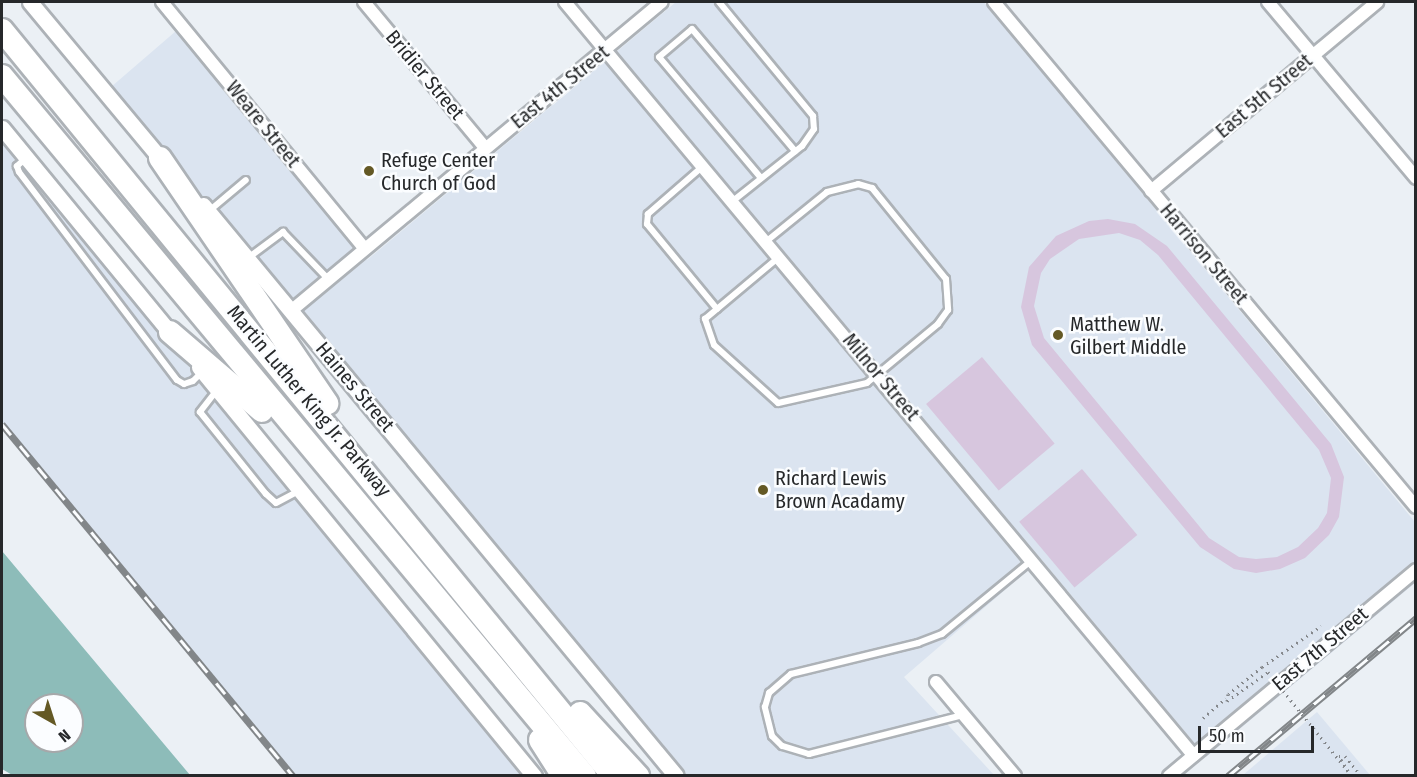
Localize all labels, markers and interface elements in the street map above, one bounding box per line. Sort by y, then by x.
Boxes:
street label: Bridier Street [381,25,469,125]
street label: East 4th Street [506,40,614,134]
street label: East 5th Street [1211,49,1317,143]
street label: Weare Street [221,76,305,172]
place label: Refuge Center Church of God [381,148,496,195]
marker: Refuge Center Church of God [362,164,376,178]
street label: Harrison Street [1155,199,1253,309]
street label: Martin Luther King Jr. Parkway [222,300,396,502]
place label: Matthew W. Gilbert Middle [1070,312,1186,359]
marker: Matthew W. Gilbert Middle [1051,328,1065,342]
street label: Milnor Street [838,329,924,425]
street label: Haines Street [311,337,399,437]
place label: Richard Lewis Brown Acadamy [775,466,905,513]
marker: Richard Lewis Brown Acadamy [756,483,770,497]
street label: East 7th Street [1267,602,1373,696]
north arrow [24,693,84,753]
scale bar [1201,714,1316,752]
text: N [55,725,74,746]
text: 50 m [1209,725,1245,747]

